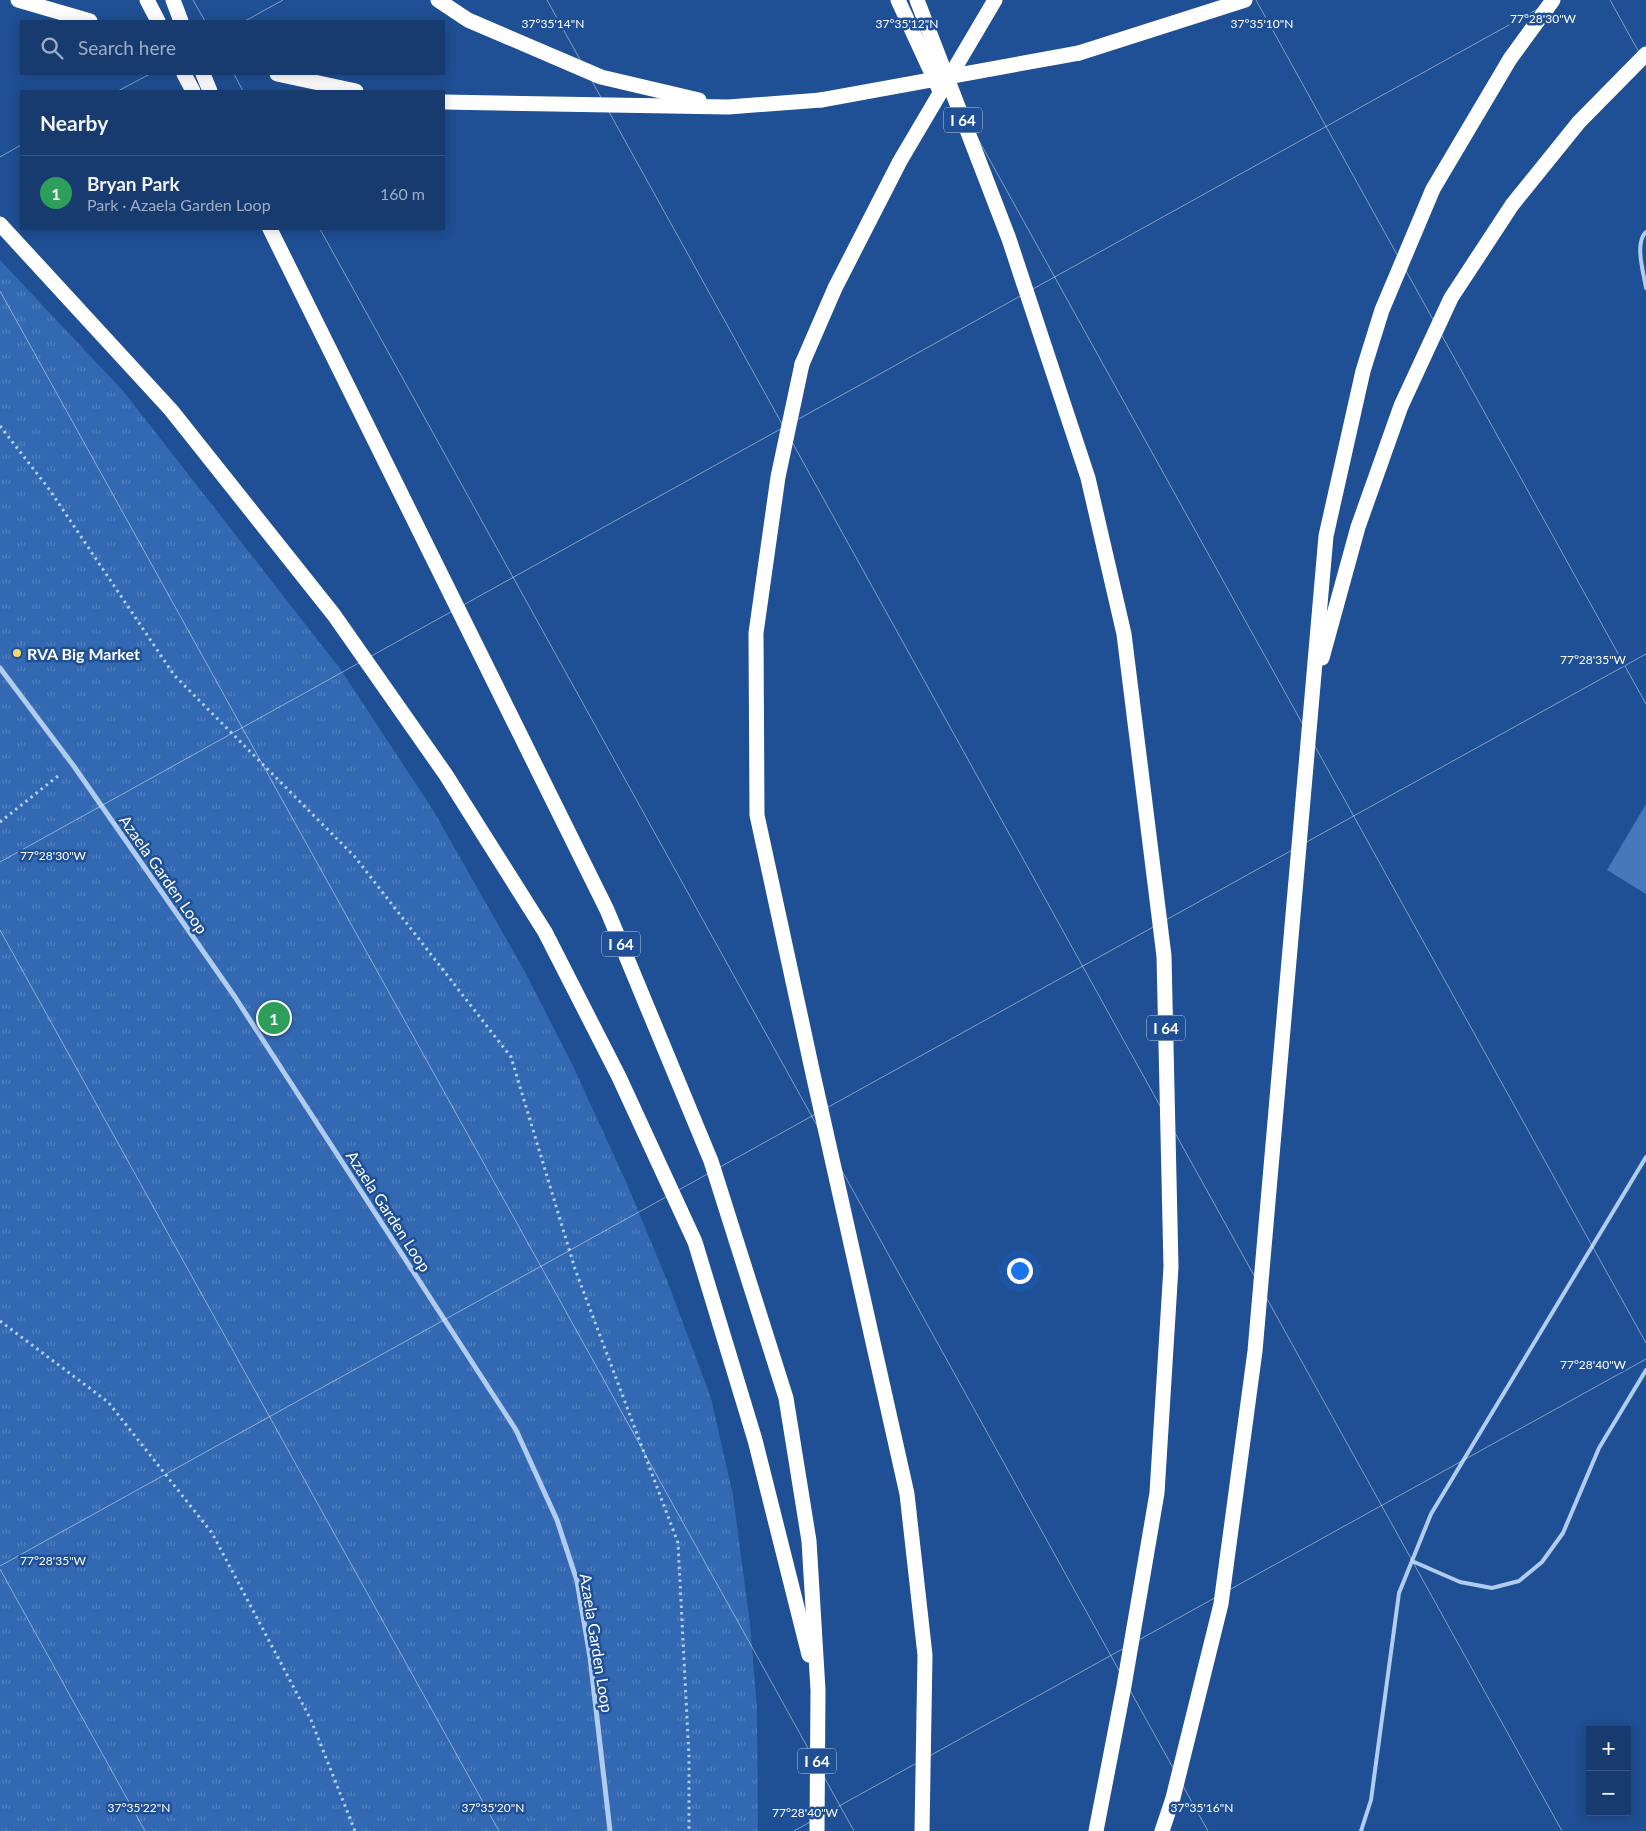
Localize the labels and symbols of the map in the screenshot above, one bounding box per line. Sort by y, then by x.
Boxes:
text: 77°28'30"W [1510,11,1577,26]
text: 37°35'14"N [522,16,584,31]
text: 37°35'12"N [876,16,938,31]
text: 37°35'10"N [1231,16,1293,31]
road number: I 64 [944,108,982,132]
place label: RVA Big Market [27,644,140,663]
marker: RVA Big Market [11,647,23,659]
text: 77°28'35"W [1560,652,1627,667]
street label: Azaela Garden Loop [116,811,212,937]
text: 77°28'30"W [20,848,87,863]
road number: I 64 [602,932,640,956]
pin: 1 [258,999,290,1037]
road number: I 64 [1147,1016,1185,1040]
street label: Azaela Garden Loop [343,1147,435,1275]
your location [1007,1258,1033,1284]
text: 77°28'40"W [1560,1357,1627,1372]
text: 77°28'35"W [20,1553,87,1568]
street label: Azaela Garden Loop [577,1572,617,1714]
road number: I 64 [798,1748,836,1774]
text: 37°35'22"N [108,1800,170,1815]
text: 37°35'20"N [462,1800,524,1815]
text: 37°35'16"N [1171,1800,1233,1815]
text: 77°28'40"W [772,1805,839,1820]

